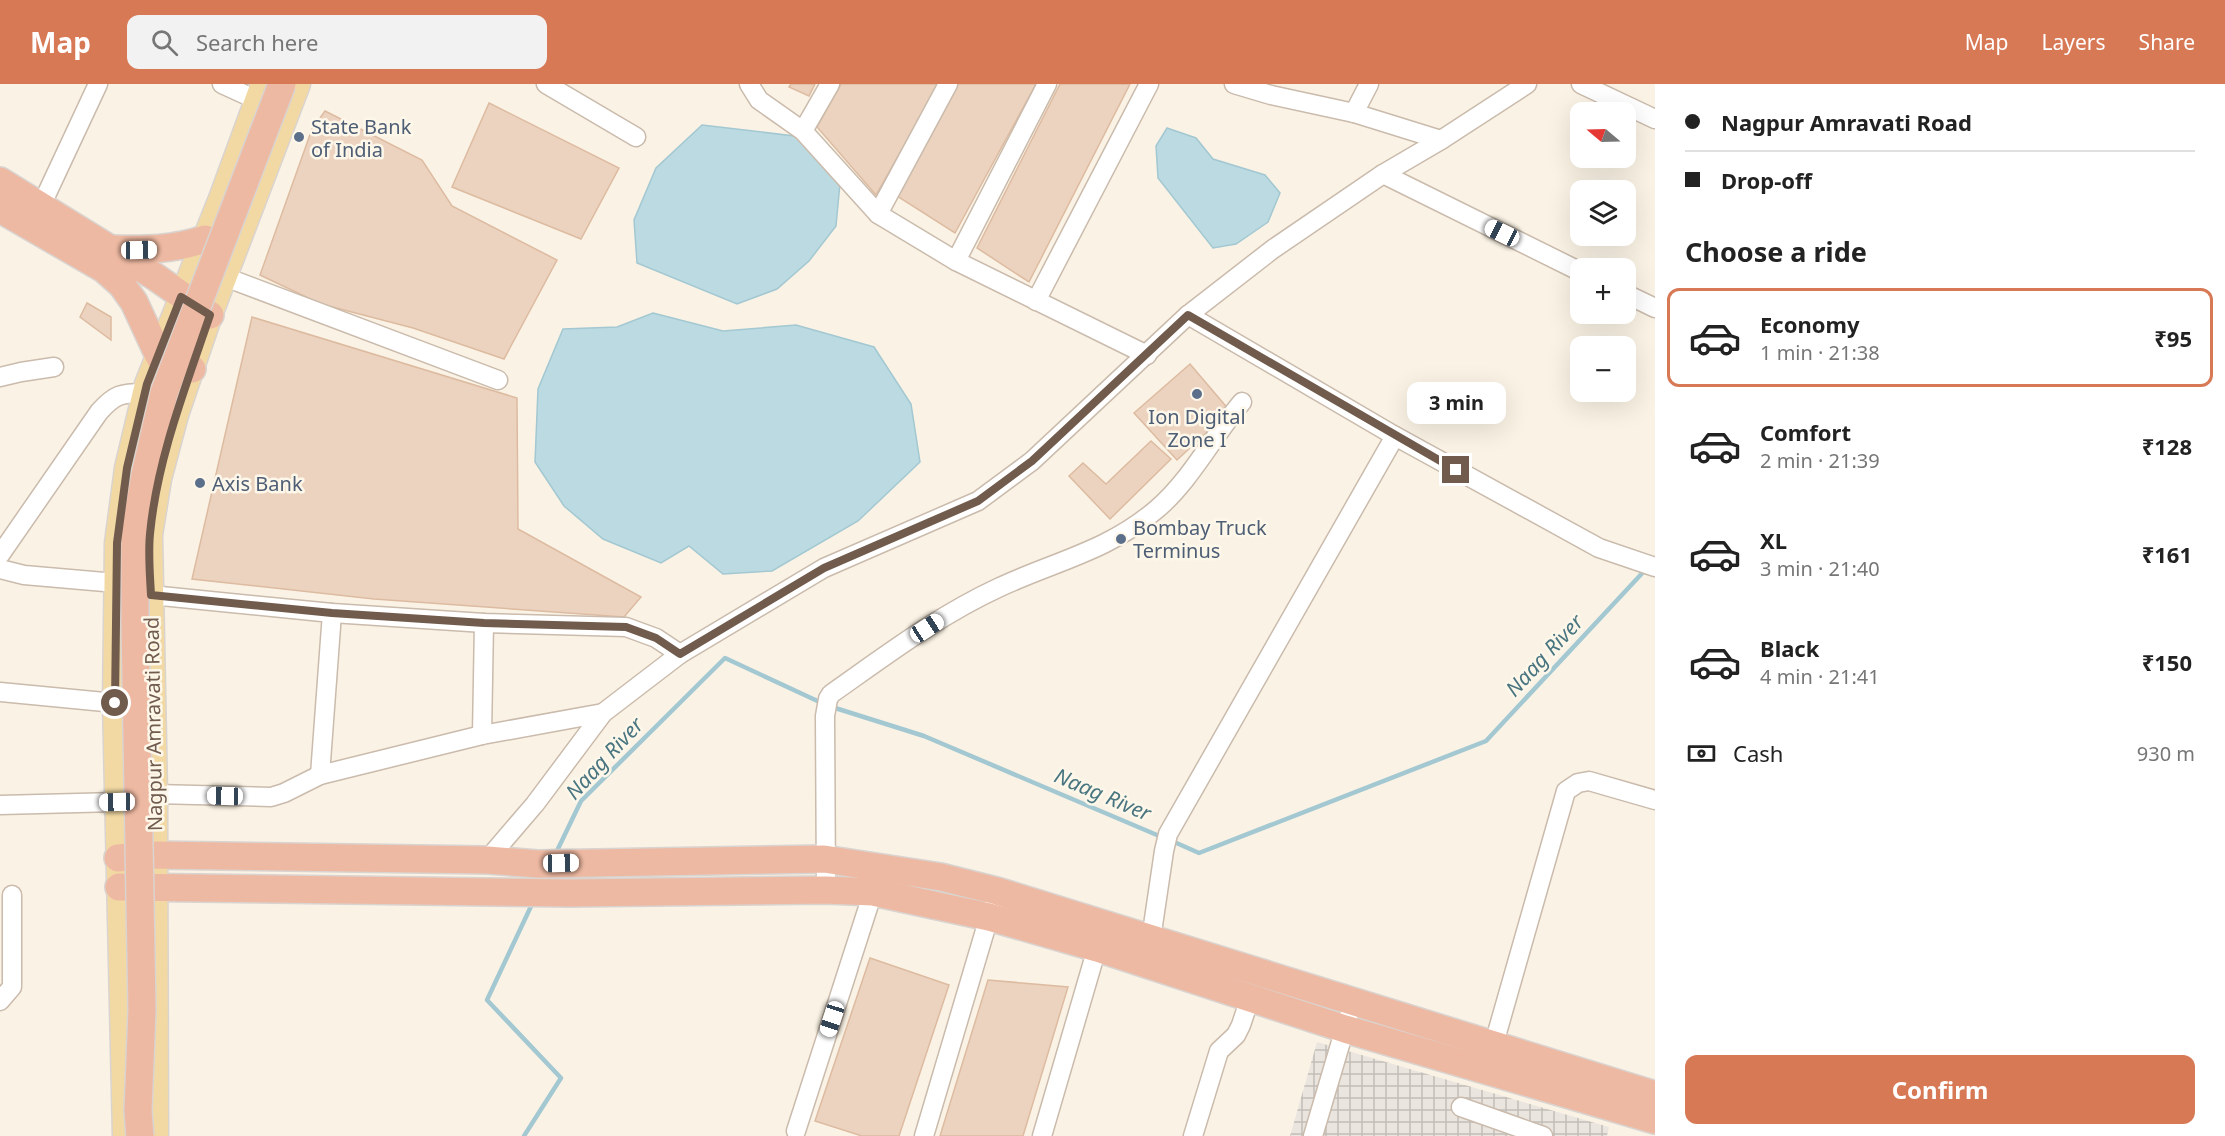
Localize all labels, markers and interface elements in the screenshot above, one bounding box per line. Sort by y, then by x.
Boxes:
search box [127,15,547,69]
text: Map [30,23,91,61]
icon: search [148,26,181,59]
text: Search here [196,27,318,57]
text: Map [1965,28,2009,56]
text: Layers [2042,28,2106,56]
text: Share [2139,28,2195,56]
north arrow [1570,102,1636,168]
map controls [1570,102,1636,402]
text: Nagpur Amravati Road [1721,107,1972,137]
place label: State Bank of India [311,113,412,163]
marker: State Bank of India [292,130,306,144]
text: Drop-off [1721,165,1812,195]
button: layers [1570,180,1636,246]
car [1482,217,1522,249]
text: Choose a ride [1685,233,1867,270]
car [121,241,157,259]
button: + [1570,258,1636,324]
text: Economy [1760,309,1859,339]
icon: car [1688,311,1742,365]
text: ₹95 [2154,323,2192,353]
button: − [1570,336,1636,402]
text: 1 min · 21:38 [1760,339,1880,366]
callout: 3 min [1406,383,1506,425]
marker: Ion Digital Zone I [1190,387,1204,401]
text: 3 min [1429,389,1484,416]
place label: Ion Digital Zone I [1148,403,1246,453]
text: Comfort [1760,417,1851,447]
icon: car [1688,419,1742,473]
text: ₹128 [2142,431,2192,461]
text: 2 min · 21:39 [1760,447,1880,474]
route end [1442,456,1469,483]
place label: Axis Bank [212,470,303,497]
marker: Axis Bank [193,476,207,490]
place label: Bombay Truck Terminus [1133,514,1267,564]
text: XL [1760,525,1787,555]
icon: car [1688,527,1742,581]
marker: Bombay Truck Terminus [1114,532,1128,546]
text: ₹161 [2142,539,2192,569]
text: 3 min · 21:40 [1760,555,1880,582]
water label: Naag River [1499,607,1590,702]
car [907,611,947,645]
street label: Nagpur Amravati Road [138,617,168,831]
text: Black [1760,633,1819,663]
icon: car [1688,635,1742,689]
text: ₹150 [2142,647,2192,677]
text: 4 min · 21:41 [1760,663,1880,690]
route start [101,689,128,716]
water label: Naag River [559,710,650,805]
icon: cash [1685,737,1718,770]
text: Cash [1733,738,1783,768]
text: 930 m [2137,740,2195,767]
water label: Naag River [1050,761,1157,828]
car [207,787,243,805]
car [99,793,135,811]
car [543,854,579,872]
car [818,999,846,1039]
button: Confirm [1685,1055,2195,1124]

